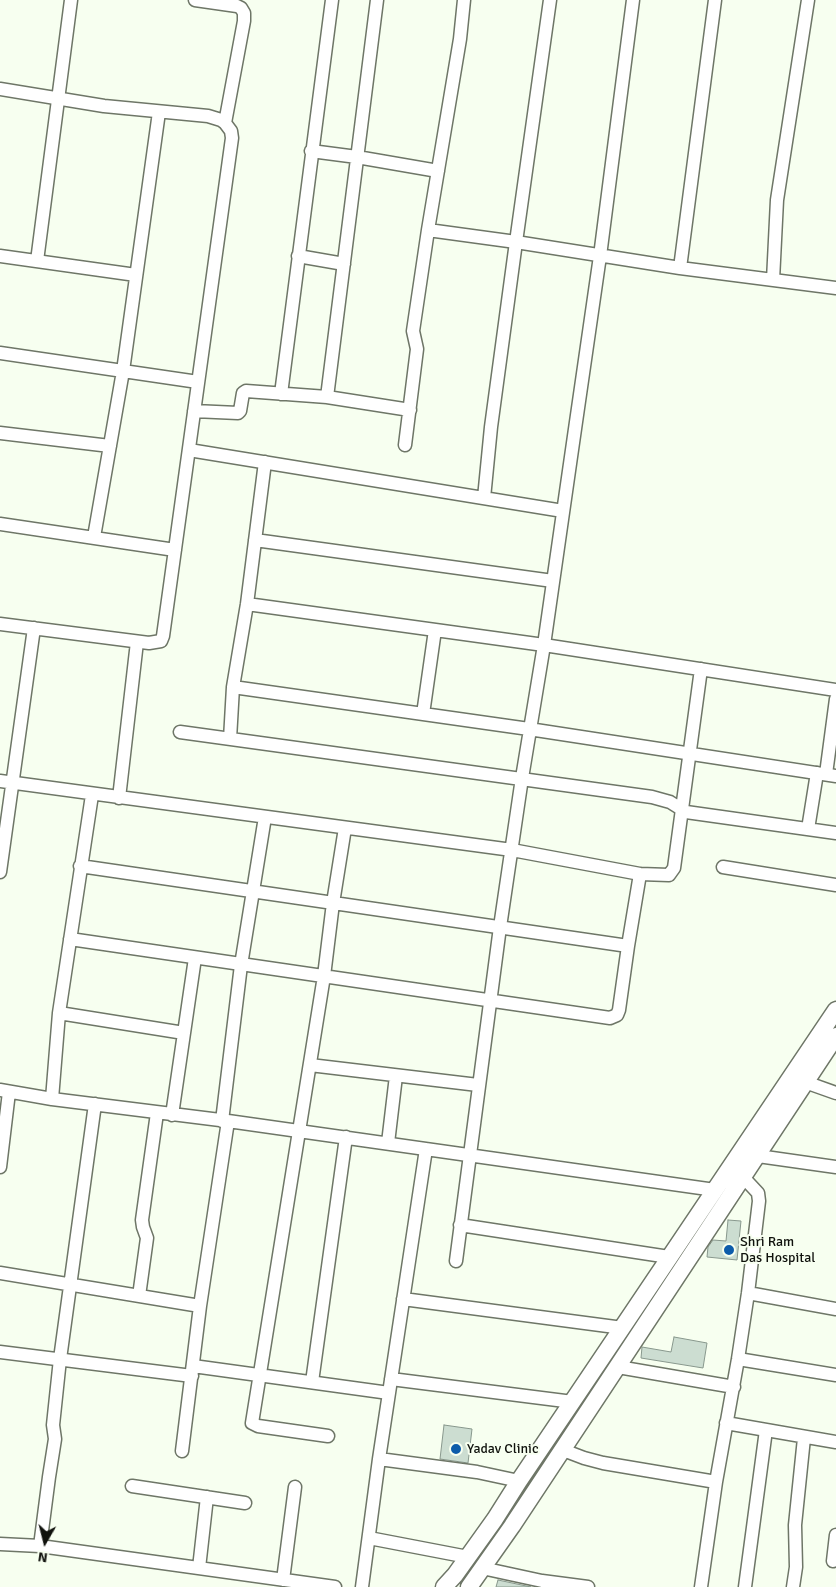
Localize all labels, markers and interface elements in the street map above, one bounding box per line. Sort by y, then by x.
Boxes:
place label: Shri Ram Das Hospital [740,1234,815,1266]
marker: Shri Ram Das Hospital [722,1243,736,1257]
place label: Yadav Clinic [467,1441,539,1457]
marker: Yadav Clinic [449,1442,463,1456]
north arrow [20,1517,70,1567]
text: N [37,1548,49,1566]

